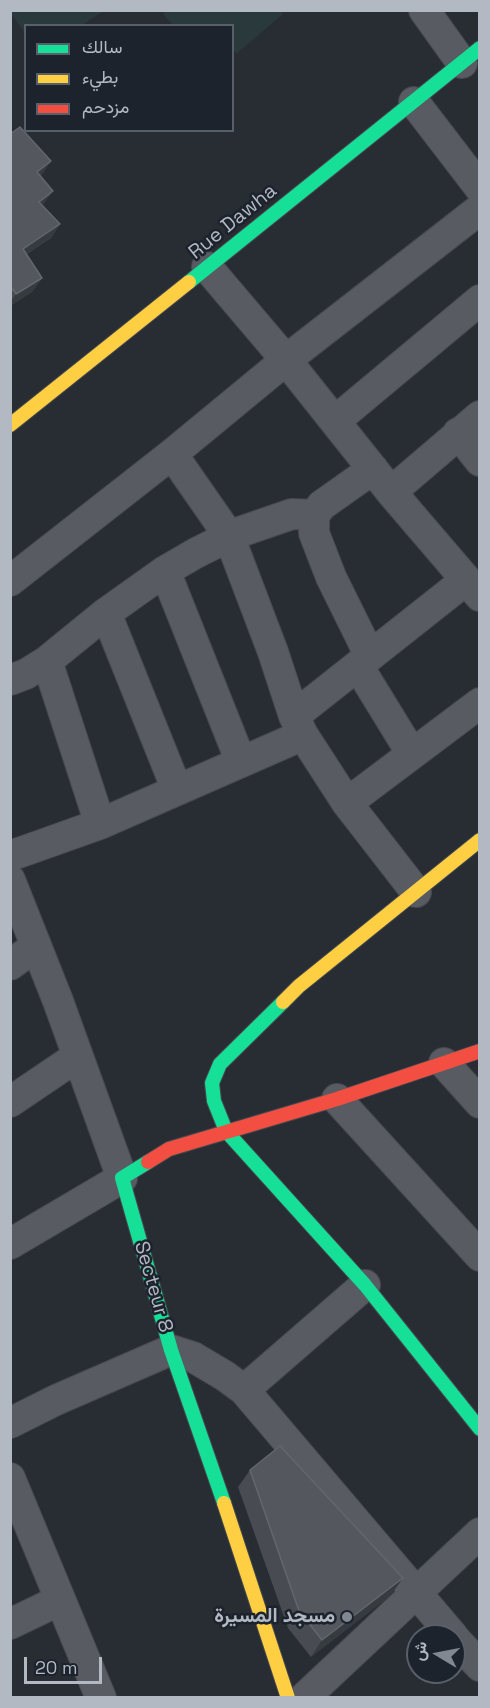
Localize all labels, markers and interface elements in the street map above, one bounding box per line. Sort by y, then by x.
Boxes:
legend [24,24,234,132]
text: سالك [82,35,122,58]
text: بطيء [82,65,118,88]
text: مزدحم [82,95,129,118]
street label: Rue Dawha [184,179,282,265]
street label: Secteur 8 [129,1239,177,1335]
place label: مسجد المسيرة [214,1605,335,1629]
marker: مسجد المسيرة [340,1610,354,1624]
north arrow [406,1624,466,1684]
text: ش [408,1640,432,1662]
scale bar [27,1645,105,1683]
text: 20 m [35,1656,78,1679]

